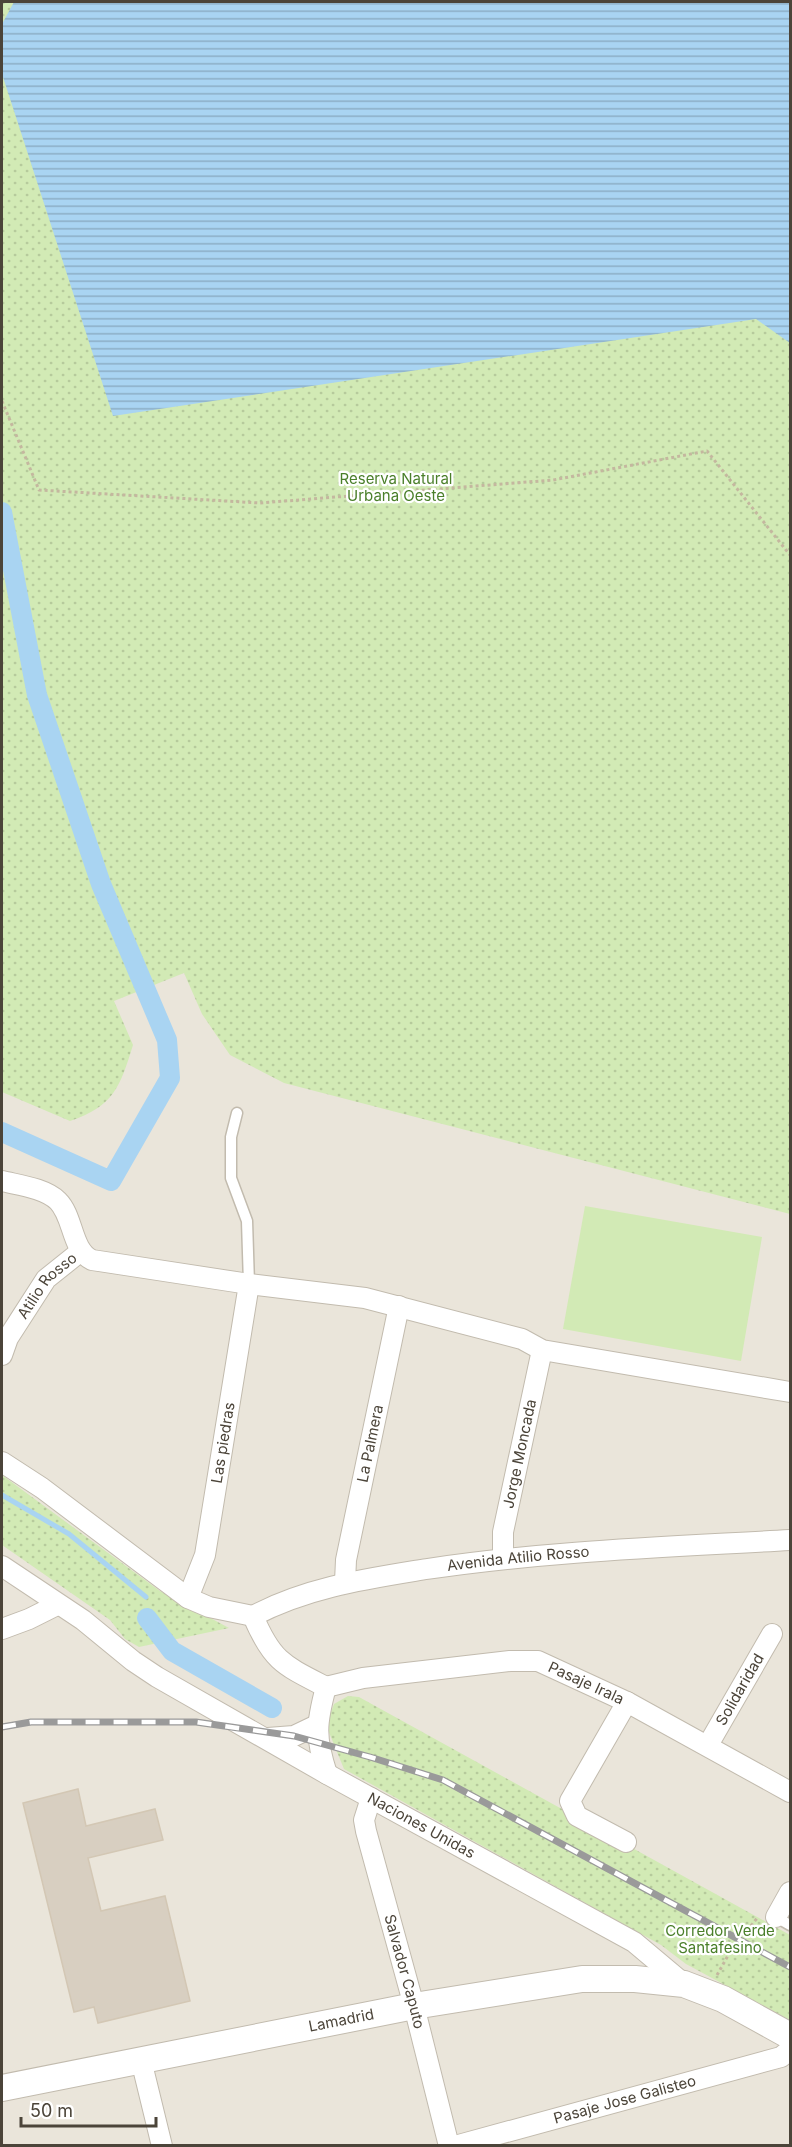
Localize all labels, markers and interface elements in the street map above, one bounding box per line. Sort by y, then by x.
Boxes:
park label: Reserva Natural Urbana Oeste [340,469,452,505]
street label: Atilio Rosso [13,1248,81,1322]
street label: Jorge Moncada [498,1397,540,1510]
street label: Las piedras [207,1401,239,1485]
street label: La Palmera [352,1403,387,1484]
street label: Avenida Atilio Rosso [446,1542,590,1575]
street label: Solidaridad [711,1650,768,1729]
street label: Pasaje Irala [545,1657,627,1708]
street label: Naciones Unidas [364,1788,479,1862]
street label: Salvador Caputo [380,1912,429,2031]
park label: Corredor Verde Santafesino [665,1921,775,1957]
street label: Lamadrid [307,2004,376,2036]
street label: Pasaje Jose Galisteo [551,2071,698,2128]
scale bar [21,2090,156,2128]
text: 50 m [30,2100,73,2121]

